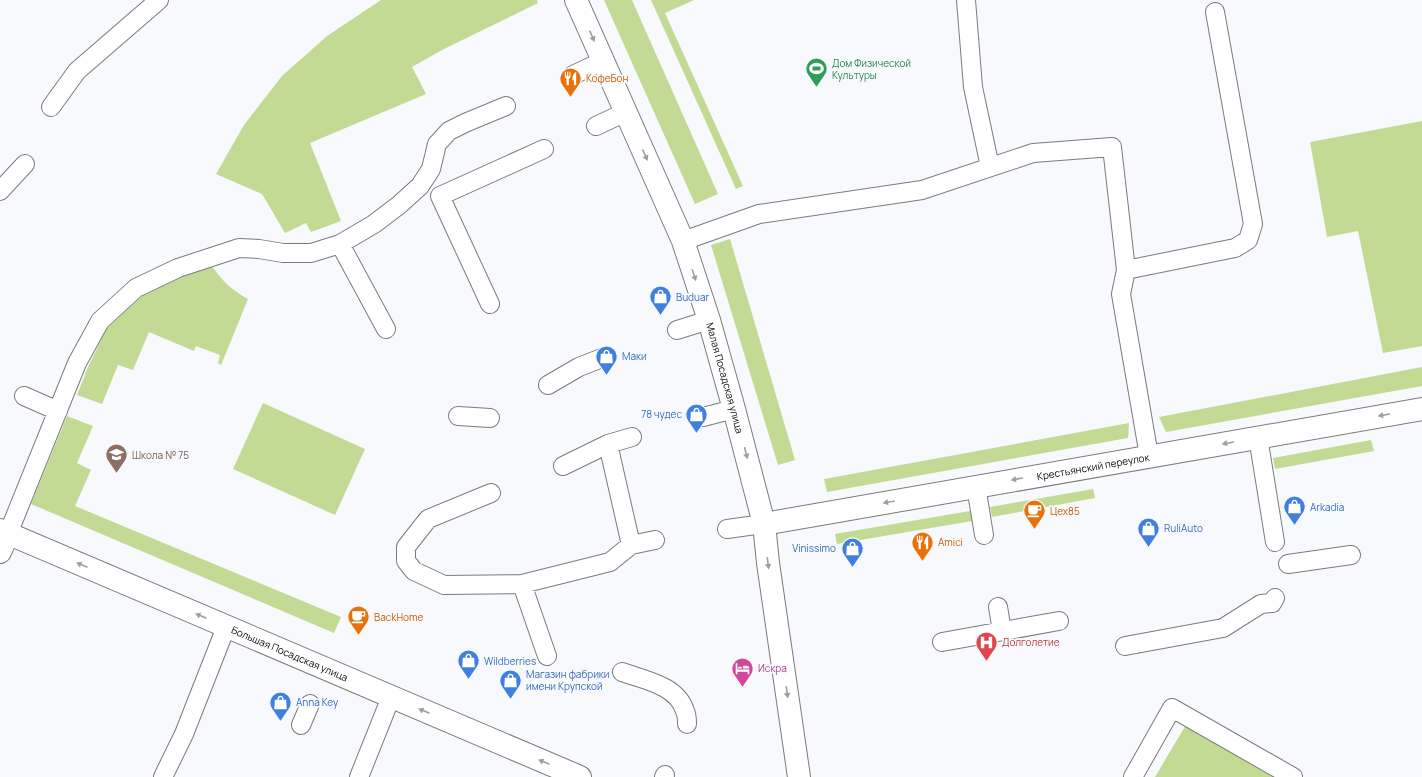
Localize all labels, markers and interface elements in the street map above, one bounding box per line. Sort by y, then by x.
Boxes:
one-way arrow [589,30,595,41]
sports icon: Дом Физической Культуры [803,56,829,89]
place label: Дом Физической Культуры [832,56,911,82]
restaurant icon: КофеБон [557,65,583,98]
place label: КофеБон [586,71,628,85]
one-way arrow [642,149,648,160]
one-way arrow [691,269,697,281]
shop icon: Buduar [648,284,674,317]
place label: Buduar [676,290,709,304]
street label: Малая Посадская улица [703,321,747,435]
shop icon: Маки [594,343,620,376]
place label: Маки [622,349,647,363]
shop icon: 78 чудес [684,401,710,434]
place label: 78 чудес [641,407,682,421]
one-way arrow [1377,412,1390,418]
one-way arrow [1222,440,1234,446]
school or university icon: Школа № 75 [104,442,130,475]
one-way arrow [743,447,749,460]
place label: Школа № 75 [132,448,189,462]
street label: Крестьянский переулок [1036,450,1151,483]
one-way arrow [1011,476,1023,482]
shop icon: Arkadia [1281,494,1307,527]
cafe icon: Цех85 [1022,498,1048,531]
one-way arrow [883,499,895,505]
place label: Arkadia [1310,500,1344,514]
place label: Цех85 [1050,504,1080,518]
shop icon: RuliAuto [1136,515,1162,548]
place label: RuliAuto [1164,521,1203,535]
restaurant icon: Amici [910,529,936,562]
shop icon: Vinissimo [839,535,865,568]
place label: Amici [938,535,963,549]
place label: Vinissimo [792,541,836,555]
one-way arrow [765,557,771,569]
one-way arrow [76,562,88,568]
cafe icon: BackHome [346,604,372,637]
place label: BackHome [374,610,423,624]
one-way arrow [195,613,207,619]
street label: Большая Посадская улица [229,622,350,684]
hospital icon: Долголетие [974,629,1000,662]
place label: Долголетие [1002,635,1060,649]
shop icon: Wildberries [455,648,481,681]
place label: Wildberries [484,654,536,668]
hotel icon: Искра [730,655,756,688]
place label: Искра [758,661,787,675]
shop icon: Магазин фабрики имени Крупской [497,667,523,700]
place label: Магазин фабрики имени Крупской [526,667,609,693]
one-way arrow [784,686,790,698]
shop icon: Anna Key [268,689,294,722]
place label: Anna Key [296,695,339,709]
one-way arrow [419,708,430,714]
one-way arrow [538,759,549,765]

